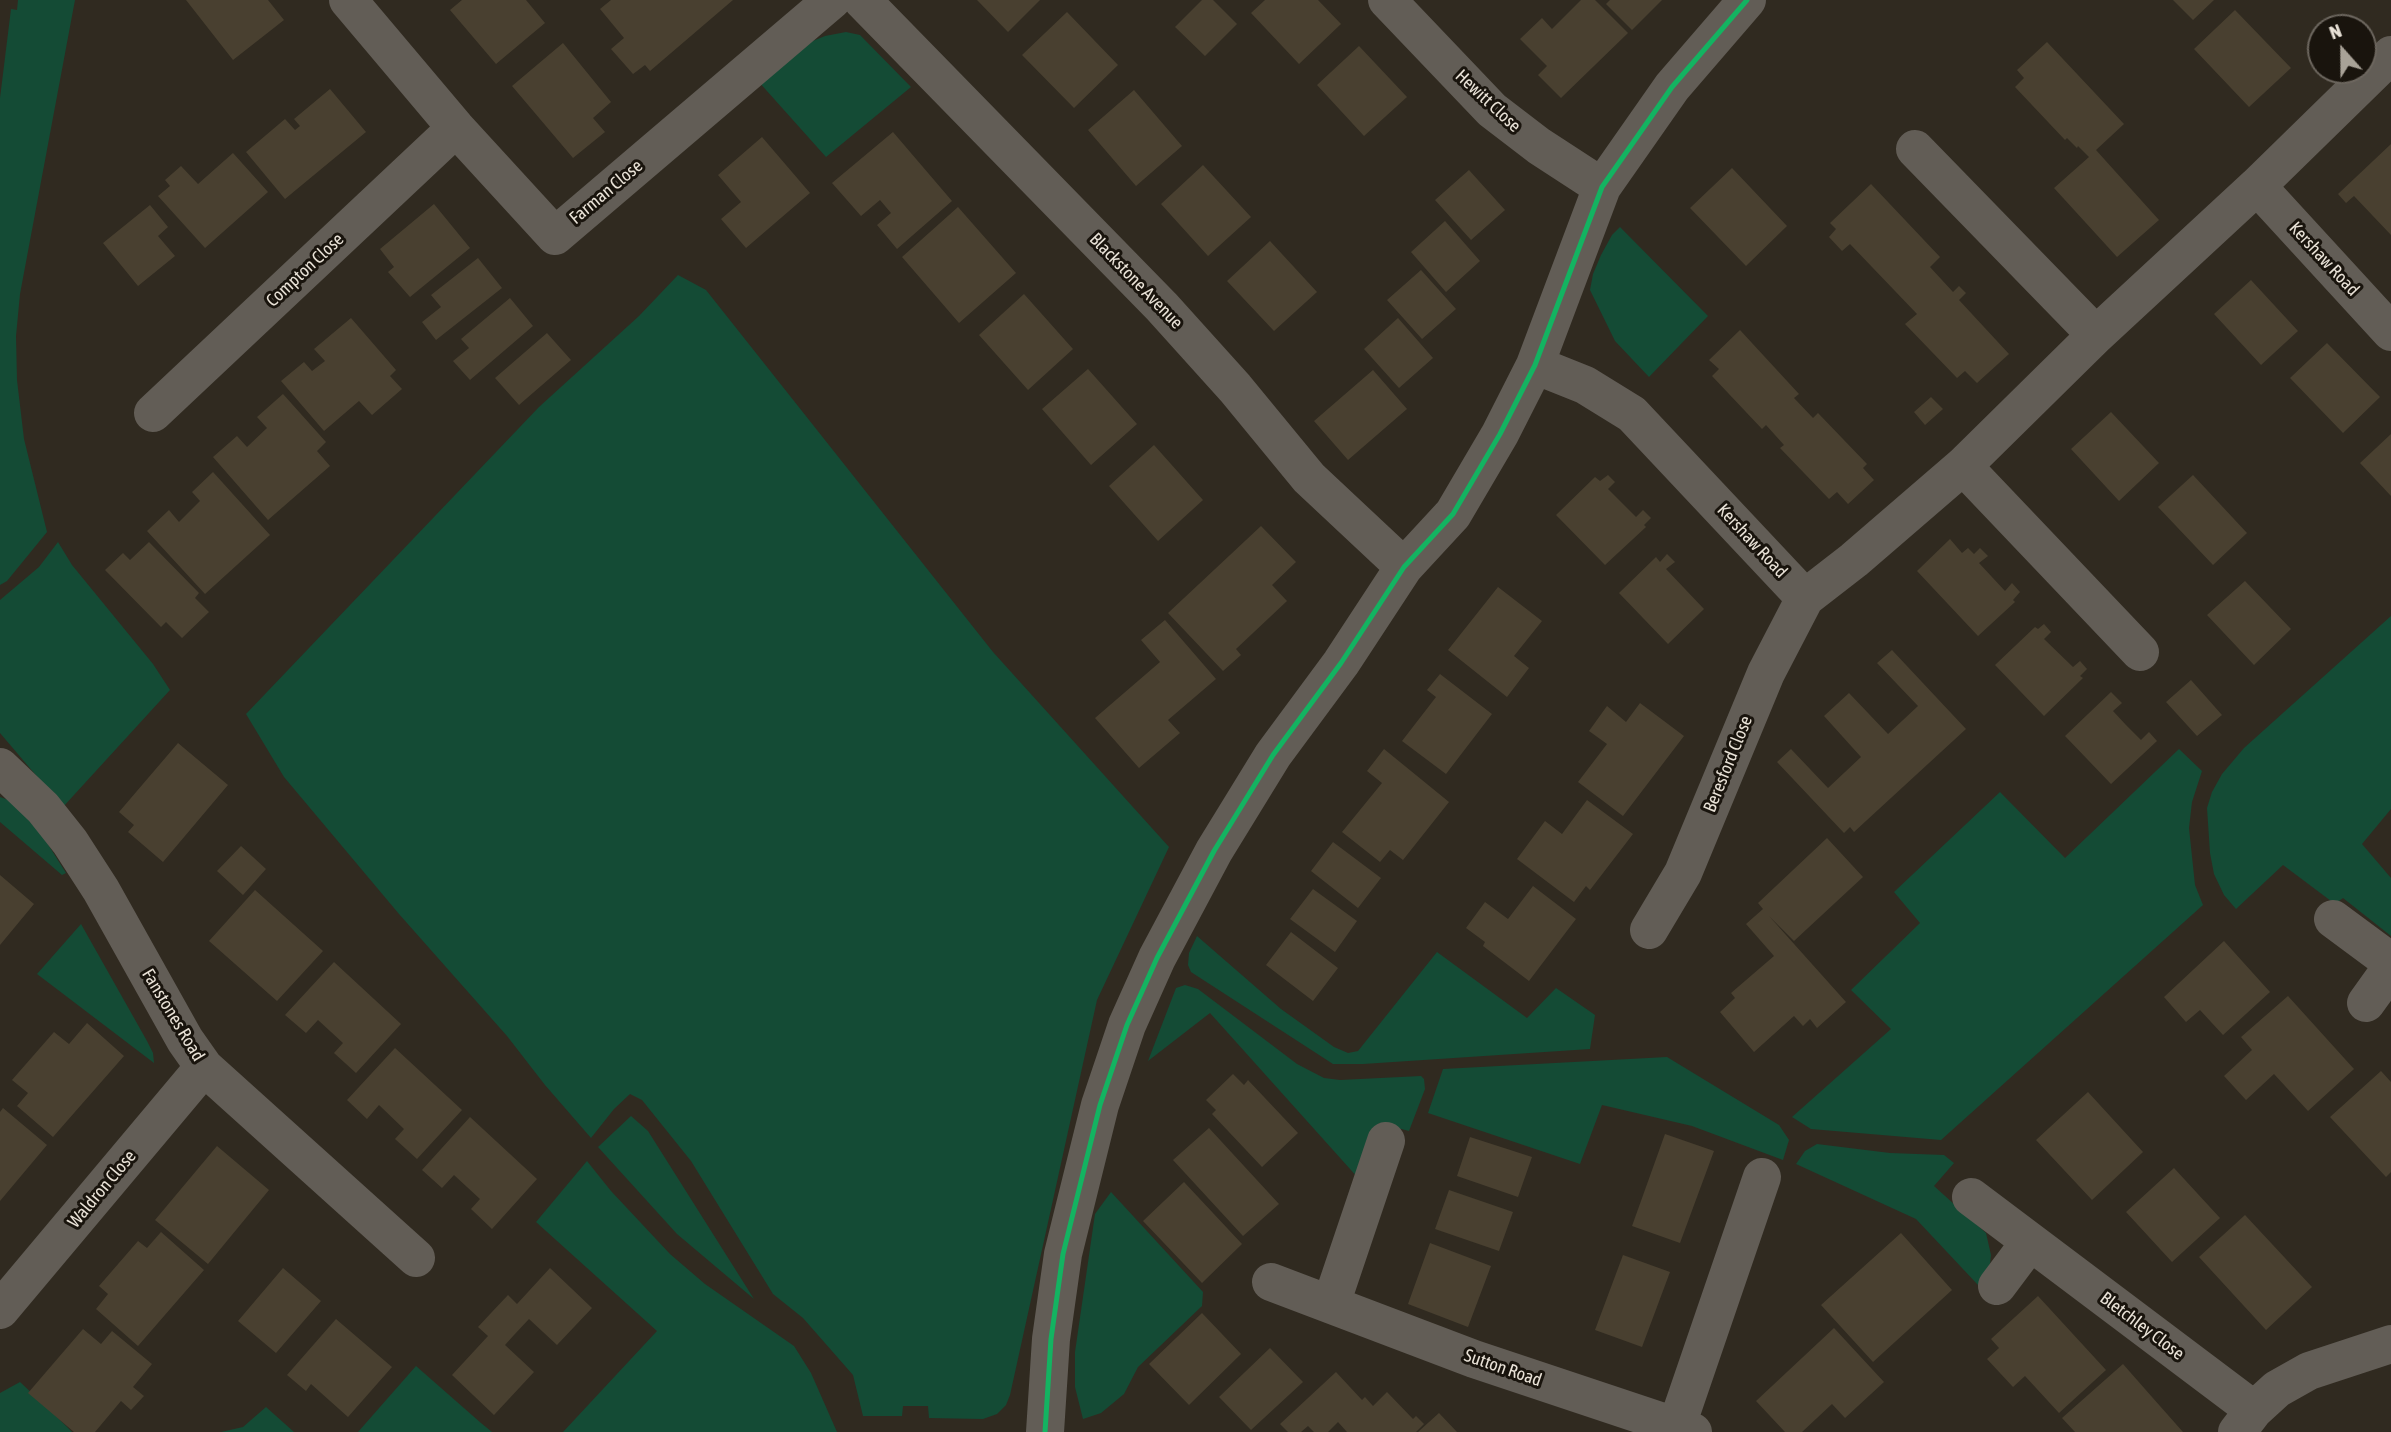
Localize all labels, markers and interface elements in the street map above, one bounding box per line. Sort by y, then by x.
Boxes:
north arrow [2307,14,2377,84]
text: N [2326,19,2344,44]
street label: Hewitt Close [1451,65,1525,137]
street label: Farman Close [565,155,647,229]
street label: Kershaw Road [2284,218,2364,300]
street label: Blackstone Avenue [1085,228,1187,334]
street label: Compton Close [262,229,348,311]
street label: Kershaw Road [1712,500,1792,582]
street label: Beresford Close [1699,713,1757,815]
street label: Fanstones Road [137,965,209,1065]
street label: Waldron Close [63,1146,141,1232]
street label: Bletchley Close [2096,1287,2188,1365]
street label: Sutton Road [1461,1345,1545,1391]

